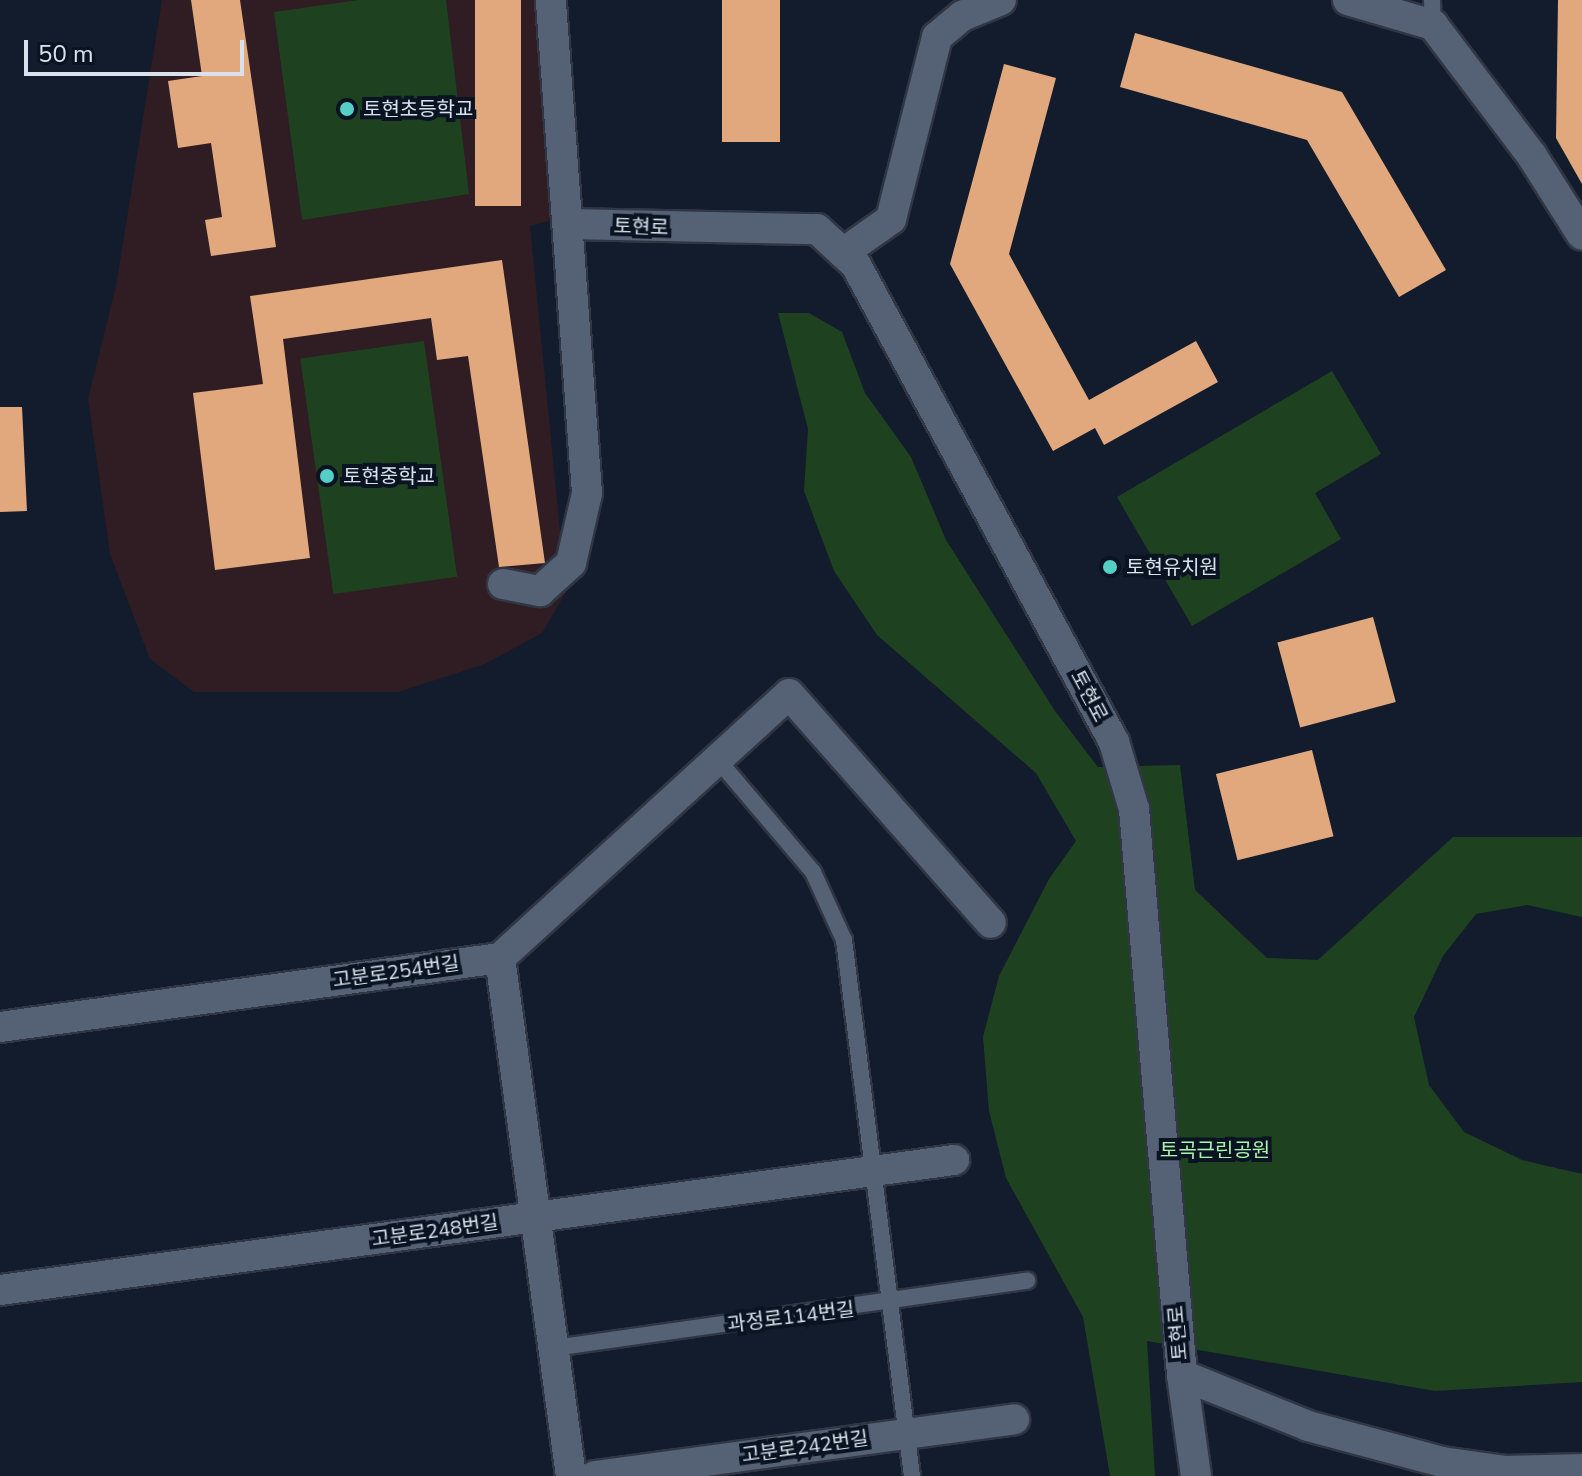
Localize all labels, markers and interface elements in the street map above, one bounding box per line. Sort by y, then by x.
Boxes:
scale bar [28,24,248,74]
text: 50 m [38,38,94,70]
place label: 토현초등학교 [363,97,473,121]
marker: 토현초등학교 [338,100,356,118]
street label: 토현로 [613,214,669,240]
place label: 토현중학교 [343,464,435,488]
marker: 토현중학교 [318,467,336,485]
place label: 토현유치원 [1126,555,1218,579]
marker: 토현유치원 [1101,558,1119,576]
street label: 토현로 [1065,666,1113,726]
street label: 고분로254번길 [331,951,461,993]
park label: 토곡근린공원 [1160,1138,1270,1162]
street label: 고분로248번길 [370,1210,500,1252]
street label: 과정로114번길 [726,1297,856,1337]
street label: 토현로 [1164,1304,1192,1362]
street label: 고분로242번길 [740,1426,870,1468]

